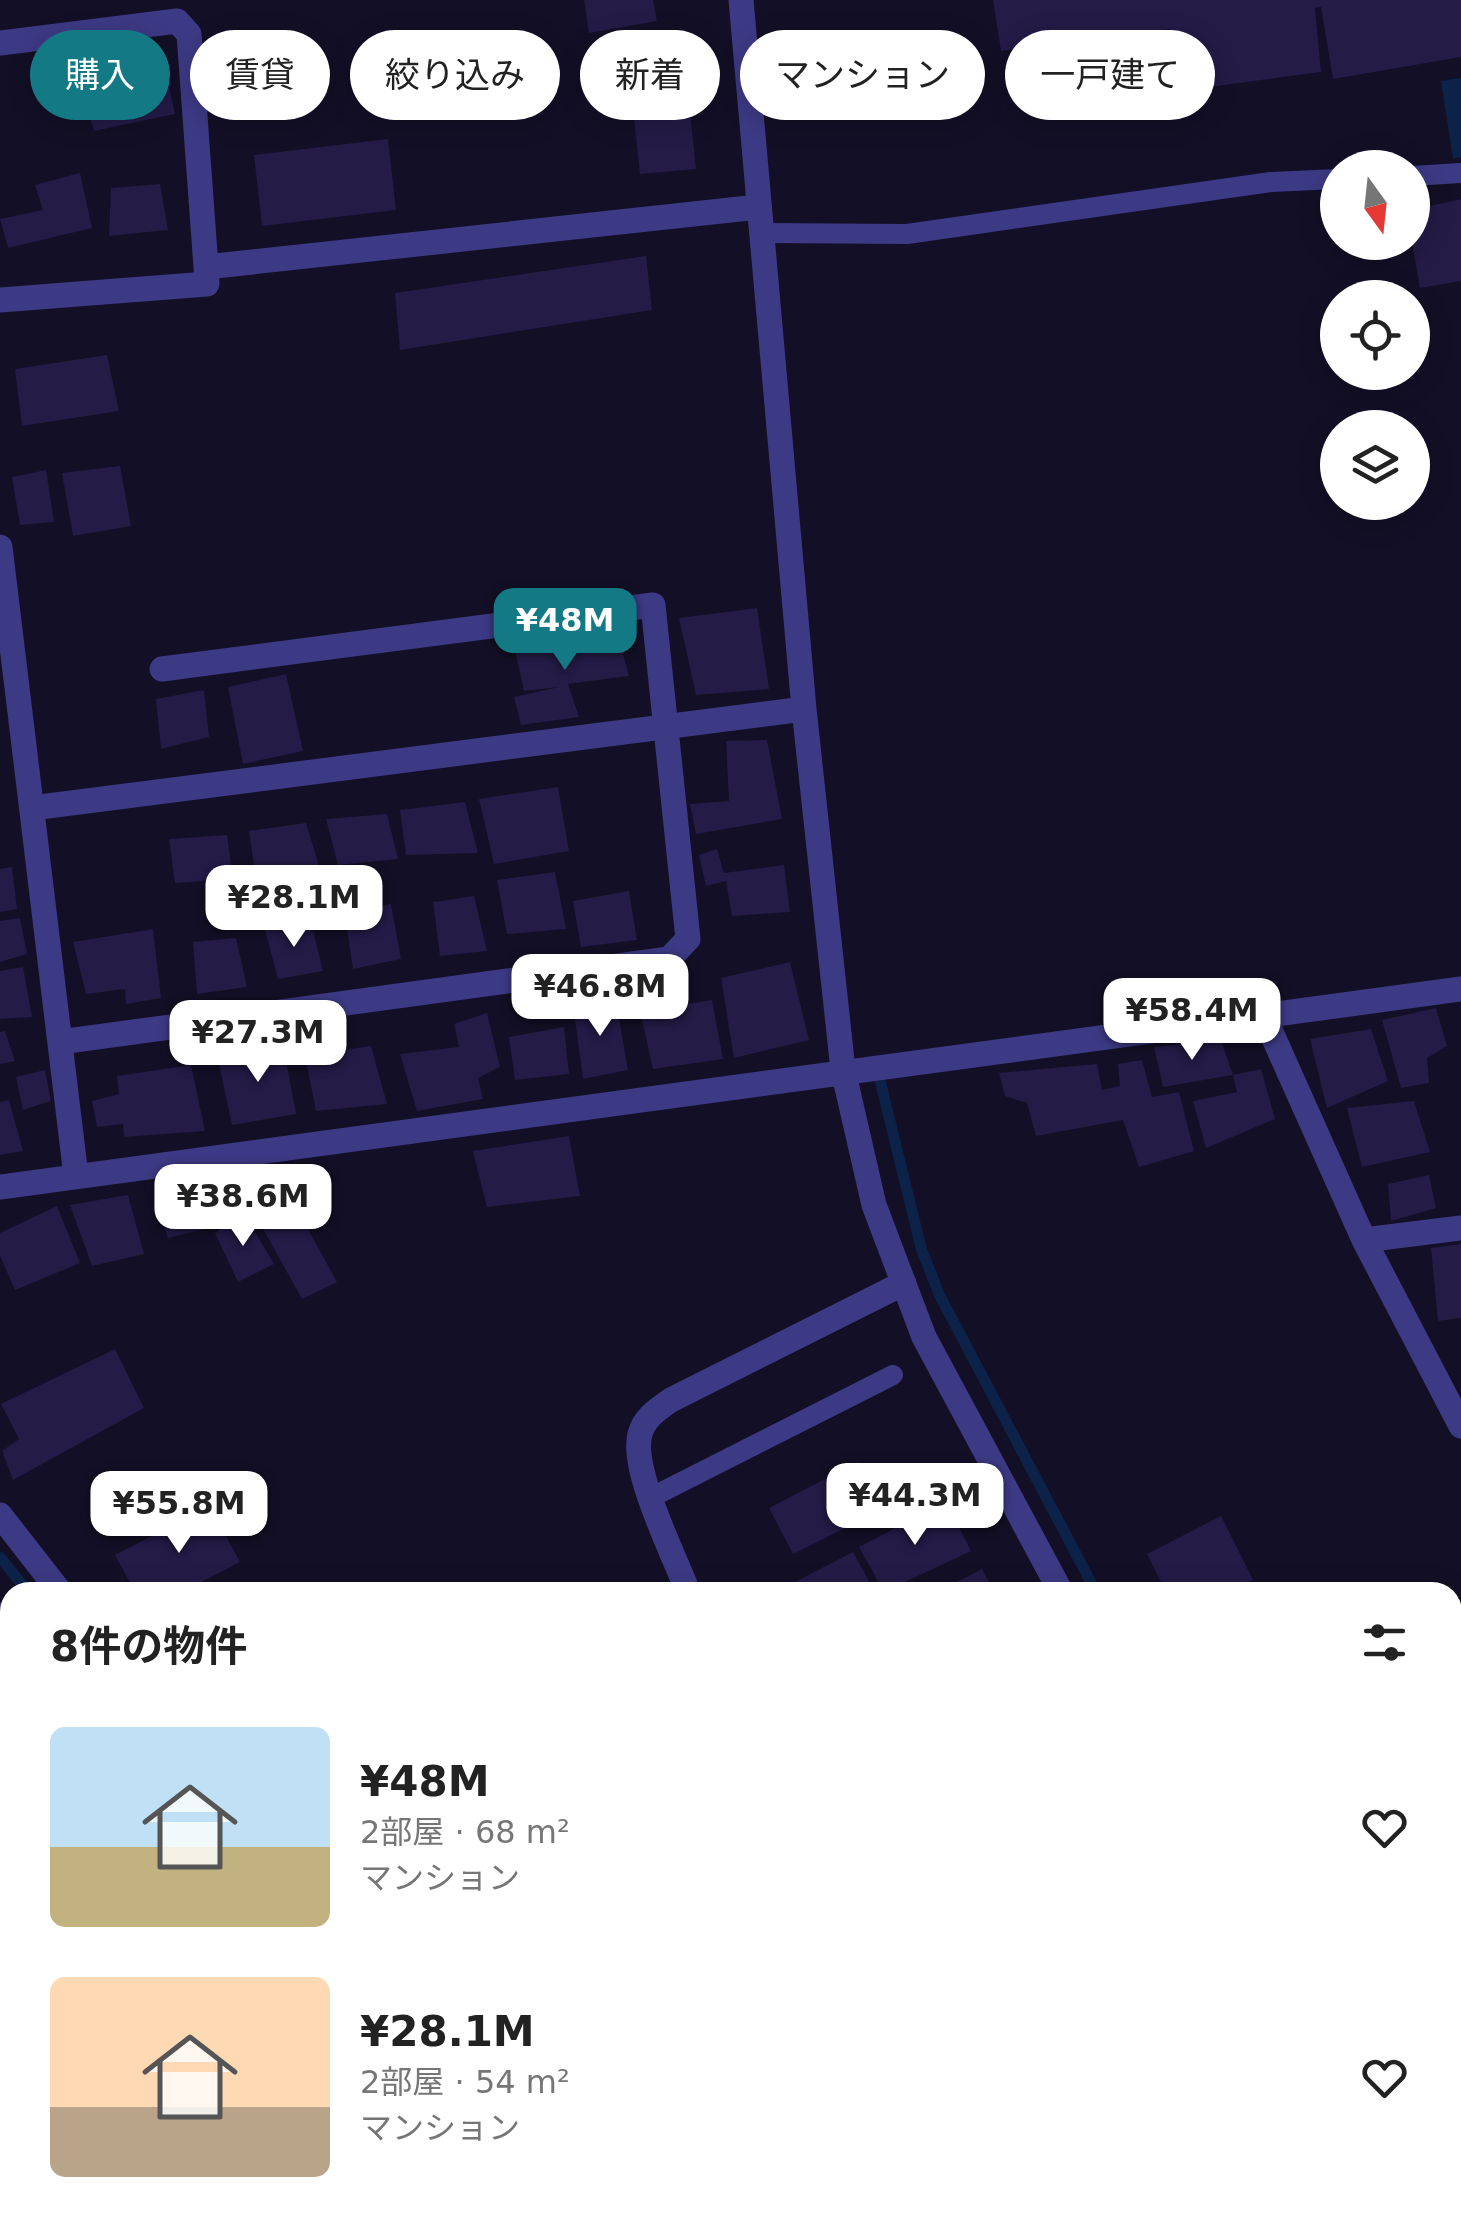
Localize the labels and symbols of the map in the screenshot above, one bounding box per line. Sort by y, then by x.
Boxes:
north arrow [1320,150,1430,260]
pin: ¥48M [506,588,624,673]
pin: ¥28.1M [213,865,375,950]
pin: ¥46.8M [519,954,681,1039]
pin: ¥58.4M [1111,978,1273,1063]
pin: ¥27.3M [177,1000,339,1085]
pin: ¥38.6M [162,1164,324,1249]
pin: ¥44.3M [834,1463,996,1548]
pin: ¥55.8M [98,1471,260,1556]

